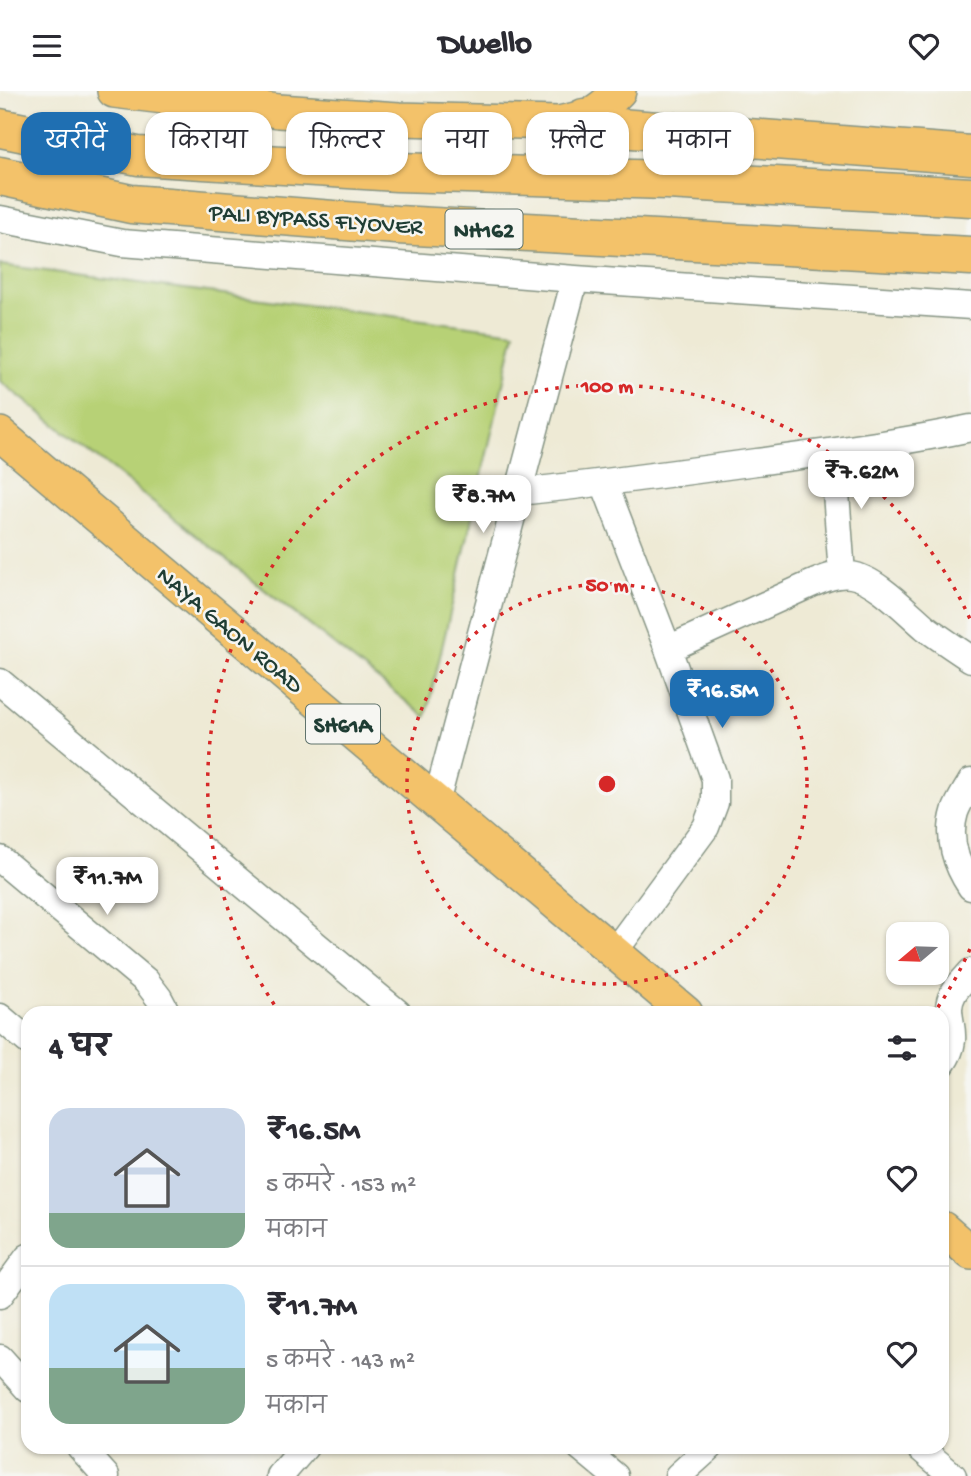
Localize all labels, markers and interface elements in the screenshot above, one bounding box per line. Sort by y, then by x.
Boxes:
icon: menu [28,27,66,65]
text: Dwello [439,27,532,65]
icon: heart [905,27,943,65]
chip: खरीदें [21,112,131,175]
chip: किराया [145,112,272,175]
chip: फ़िल्टर [286,112,408,175]
chip: नया [422,112,512,175]
chip: फ़्लैट [526,112,629,175]
chip: मकान [643,112,754,175]
street label: PALI BYPASS FLYOVER [207,199,425,244]
road number: NH162 [446,210,522,249]
text: 100 m [580,376,633,401]
pin: ₹7.62M [804,451,918,511]
text: ₹7.62M [824,460,898,487]
pin: ₹8.7M [434,475,532,535]
text: ₹8.7M [451,484,515,511]
street label: NAYA GAON ROAD [149,562,308,702]
text: 50 m [586,575,629,600]
pin: ₹16.5M [665,671,779,730]
text: ₹16.5M [686,679,758,706]
road number: SH61A [306,705,380,743]
centre of rings [595,772,619,796]
pin: ₹11.7M [50,857,164,917]
text: ₹11.7M [72,866,142,893]
north arrow [886,922,948,985]
map controls [886,922,949,985]
icon: filters [883,1029,921,1067]
text: 4 घर [49,1033,110,1068]
text: ₹16.5M [266,1116,360,1151]
icon: home [105,1136,189,1220]
icon: heart [883,1159,921,1197]
text: 5 कमरे · 153 m² [266,1173,416,1200]
text: मकान [266,1219,327,1246]
text: ₹11.7M [266,1292,357,1327]
icon: home [105,1312,189,1396]
icon: heart [883,1335,921,1373]
text: 5 कमरे · 143 m² [266,1349,415,1376]
text: मकान [266,1395,327,1422]

